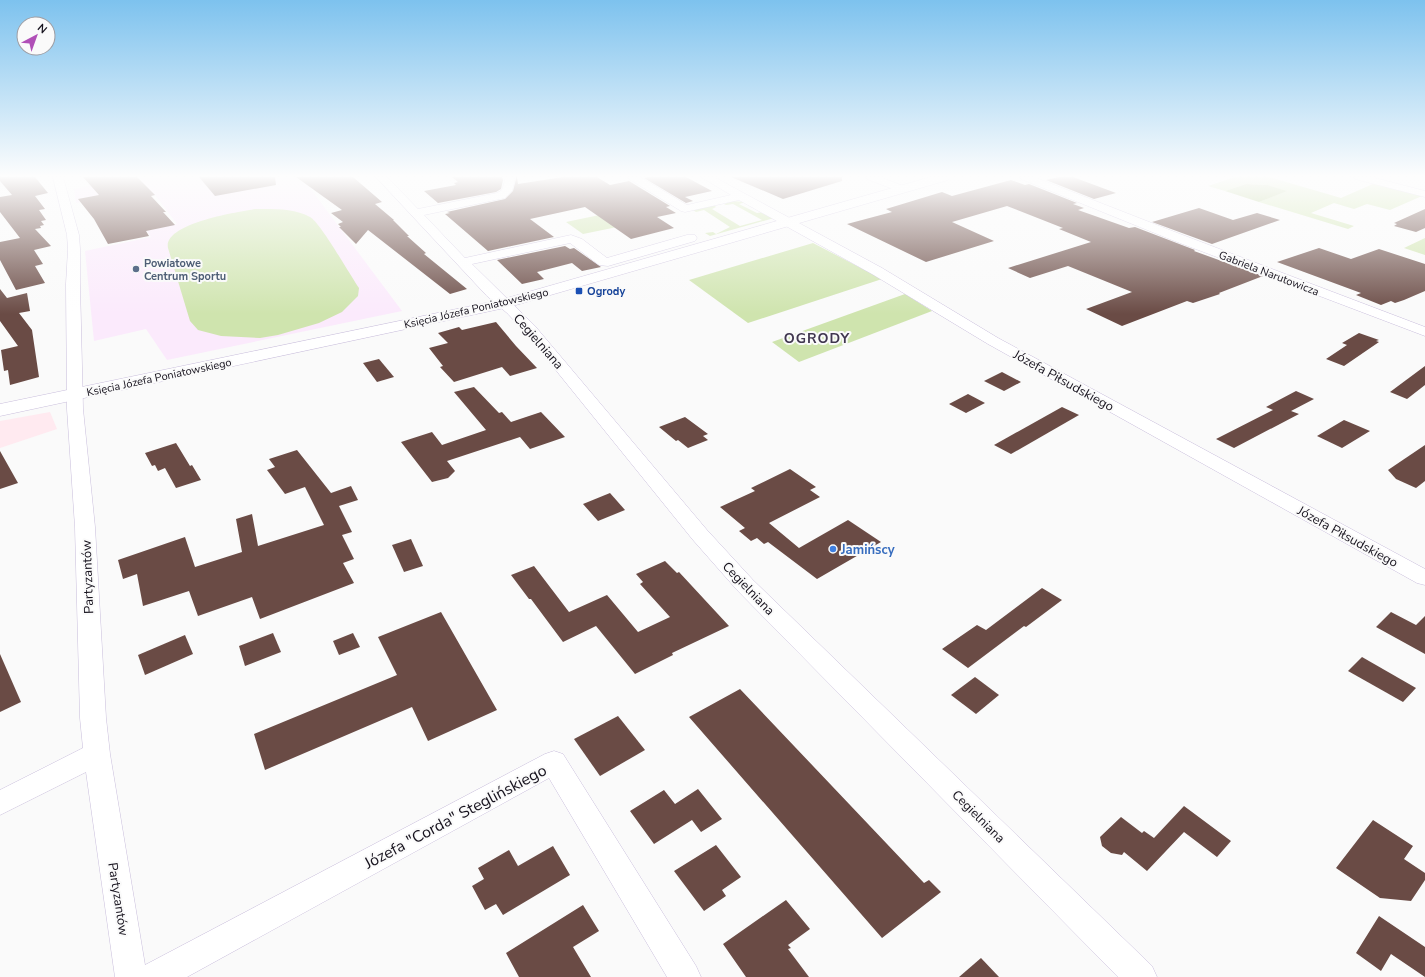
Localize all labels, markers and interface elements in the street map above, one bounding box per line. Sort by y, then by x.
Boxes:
north arrow [16,16,56,56]
text: N [34,20,50,37]
street label: Gabriela Narutowicza [1217,247,1321,300]
place label: Powiatowe Centrum Sportu [144,256,226,284]
marker: Powiatowe Centrum Sportu [131,264,141,274]
place label: Ogrody [587,284,625,299]
street label: Księcia Józefa Poniatowskiego [402,285,550,332]
marker: Ogrody [574,286,584,296]
street label: Cegielniana [509,310,567,373]
district label: OGRODY [784,329,850,348]
street label: Józefa Piłsudskiego [1009,345,1117,416]
street label: Księcia Józefa Poniatowskiego [85,355,233,400]
street label: Józefa Piłsudskiego [1293,501,1401,572]
street label: Partyzantów [78,540,98,614]
place label: Jamińscy [840,541,895,559]
marker: Jamińscy [828,544,838,554]
street label: Cegielniana [718,558,778,619]
street label: Józefa "Corda" Steglińskiego [359,759,551,875]
street label: Cegielniana [948,786,1009,847]
street label: Partyzantów [103,861,133,937]

